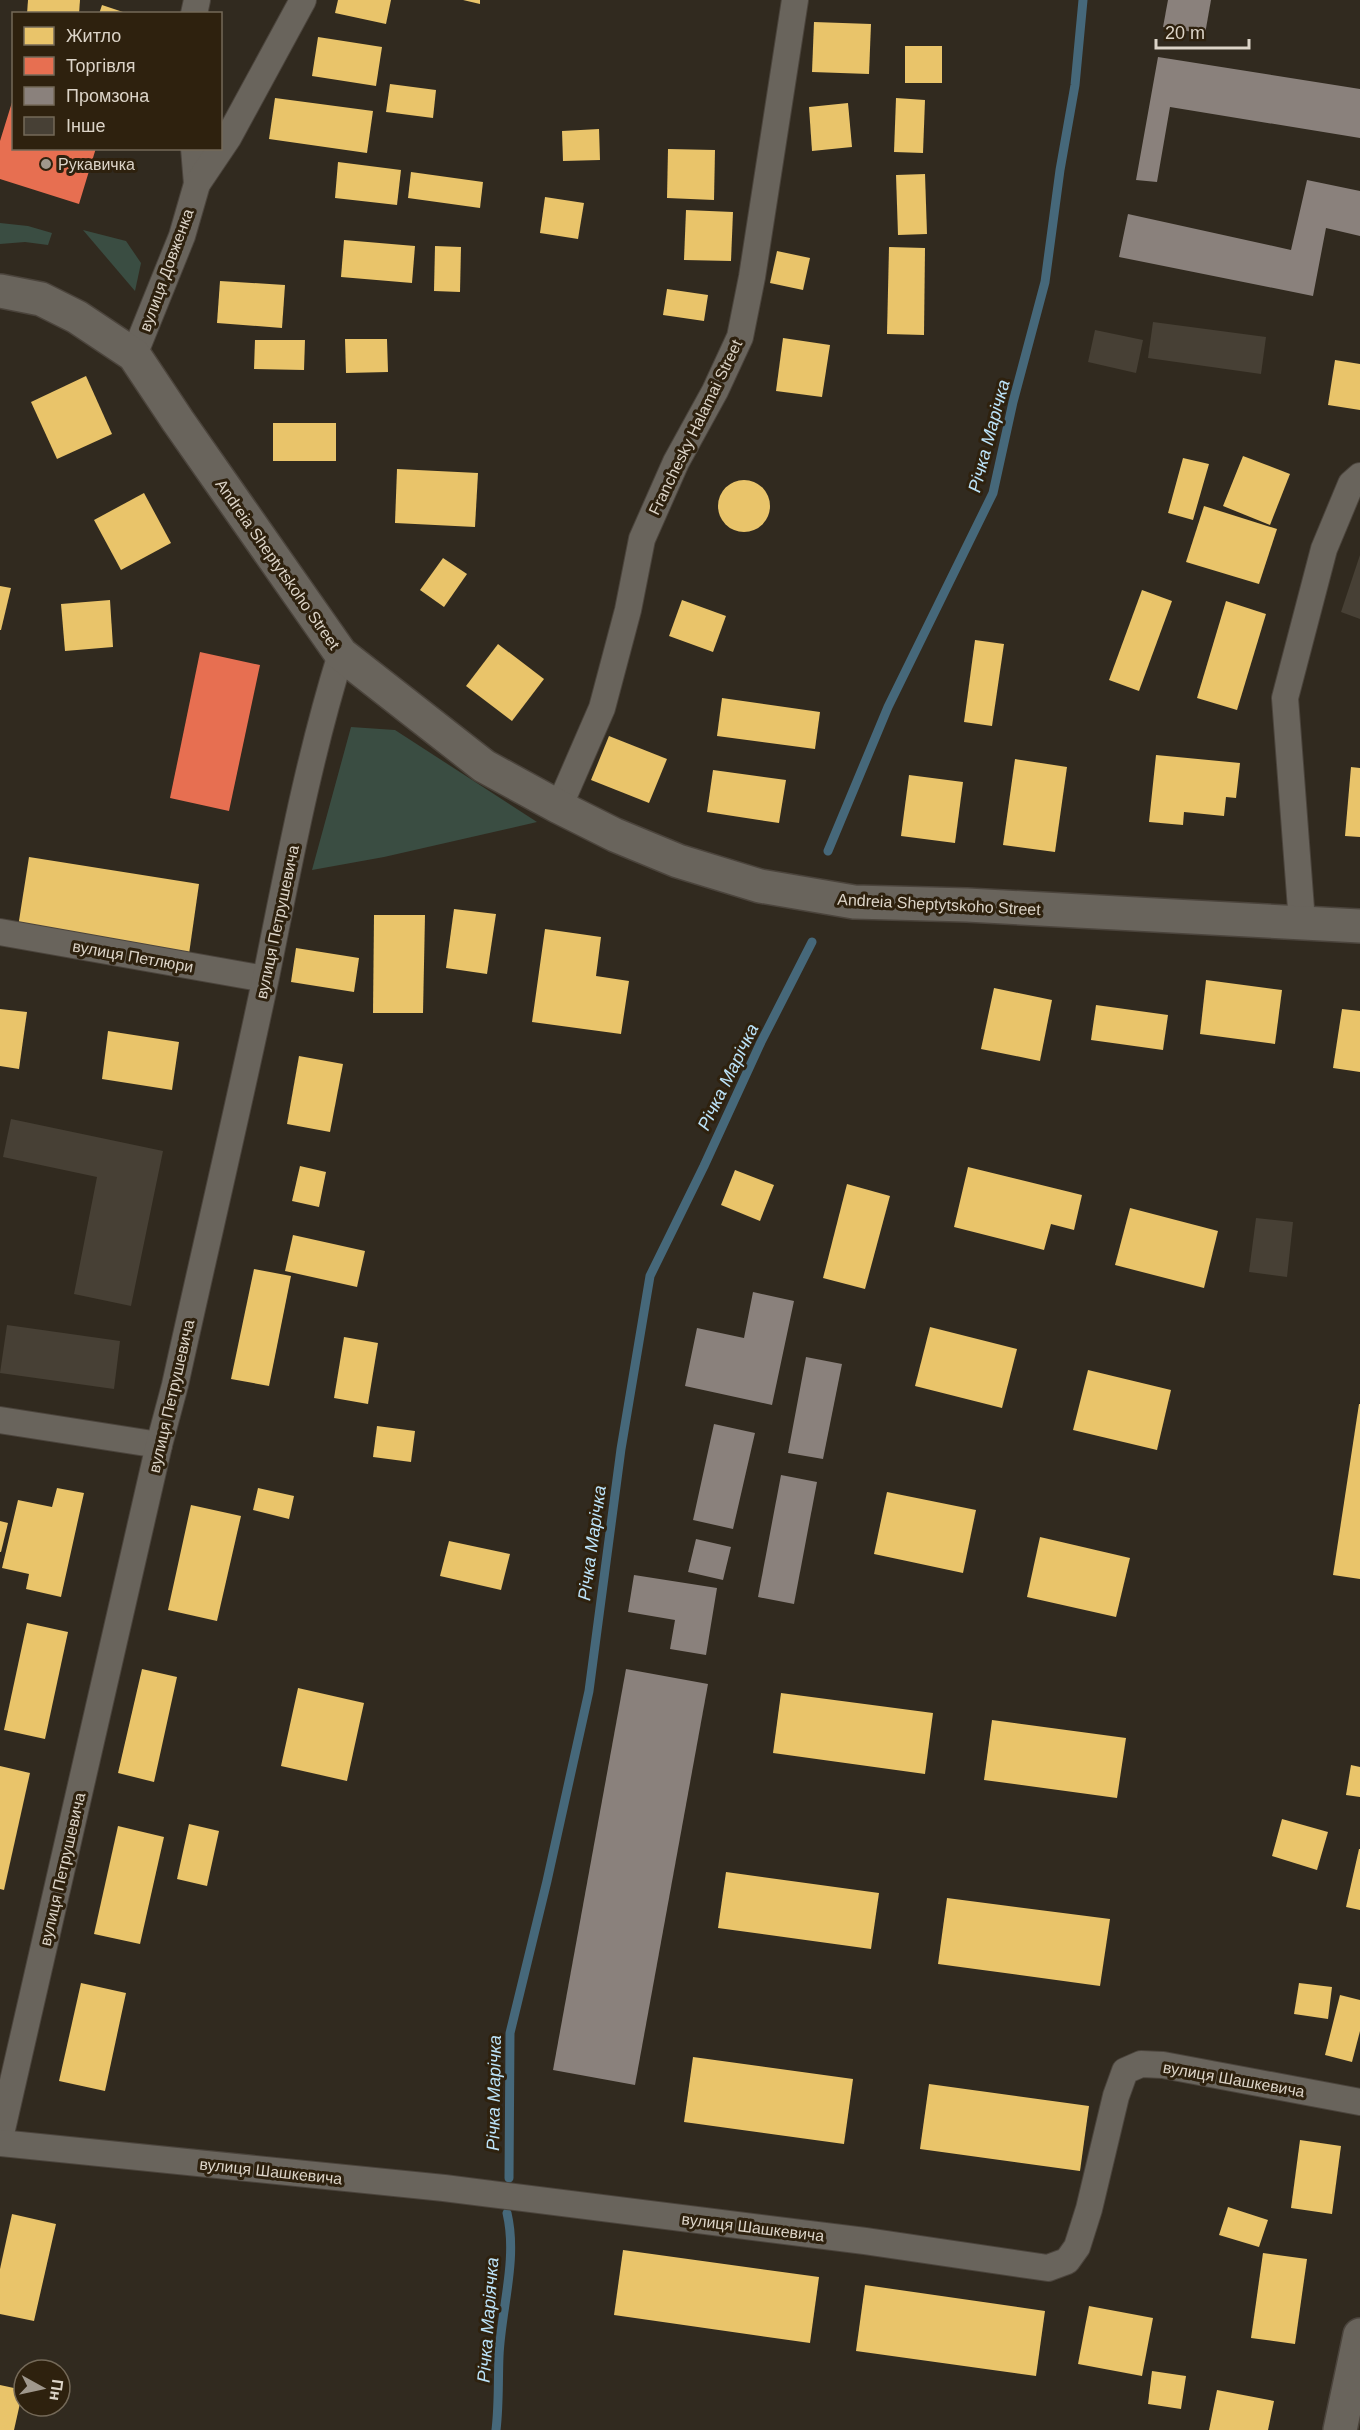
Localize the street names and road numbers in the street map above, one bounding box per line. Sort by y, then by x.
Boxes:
street label: вулиця Довженка [136,206,197,334]
street label: Franchesky Halamai Street [646,336,746,518]
street label: Andreia Sheptytskoho Street [212,476,343,653]
street label: вулиця Петрушевича [253,844,302,1000]
street label: Andreia Sheptytskoho Street [837,891,1042,918]
street label: вулиця Петлюри [71,937,195,975]
street label: вулиця Петрушевича [146,1318,197,1474]
street label: вулиця Петрушевича [37,1791,88,1947]
street label: вулиця Шашкевича [1162,2059,1306,2100]
street label: вулиця Шашкевича [199,2156,343,2187]
street label: вулиця Шашкевича [681,2210,825,2245]

